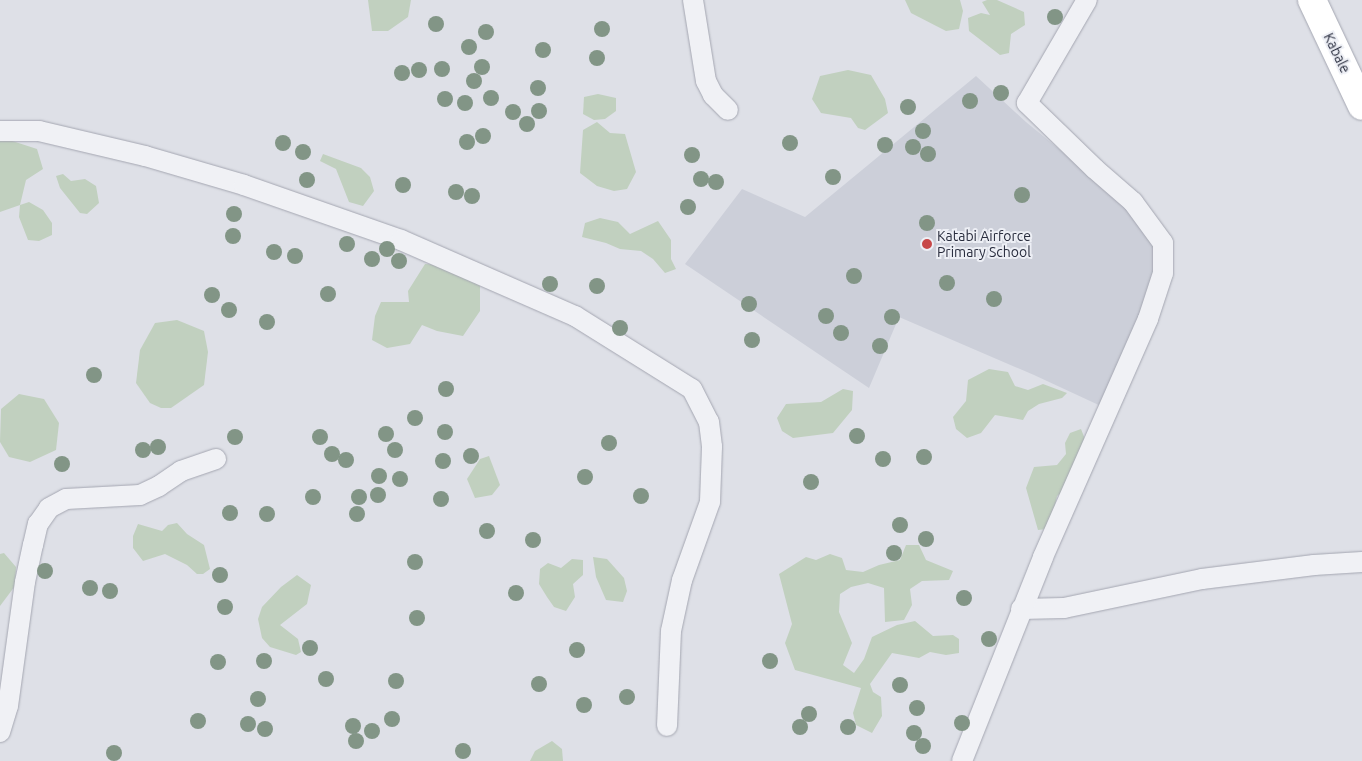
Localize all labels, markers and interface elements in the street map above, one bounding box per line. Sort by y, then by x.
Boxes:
street label: Kabale [1320,30,1354,76]
place label: Katabi Airforce Primary School [937,228,1031,260]
marker: Katabi Airforce Primary School [921,238,933,250]

